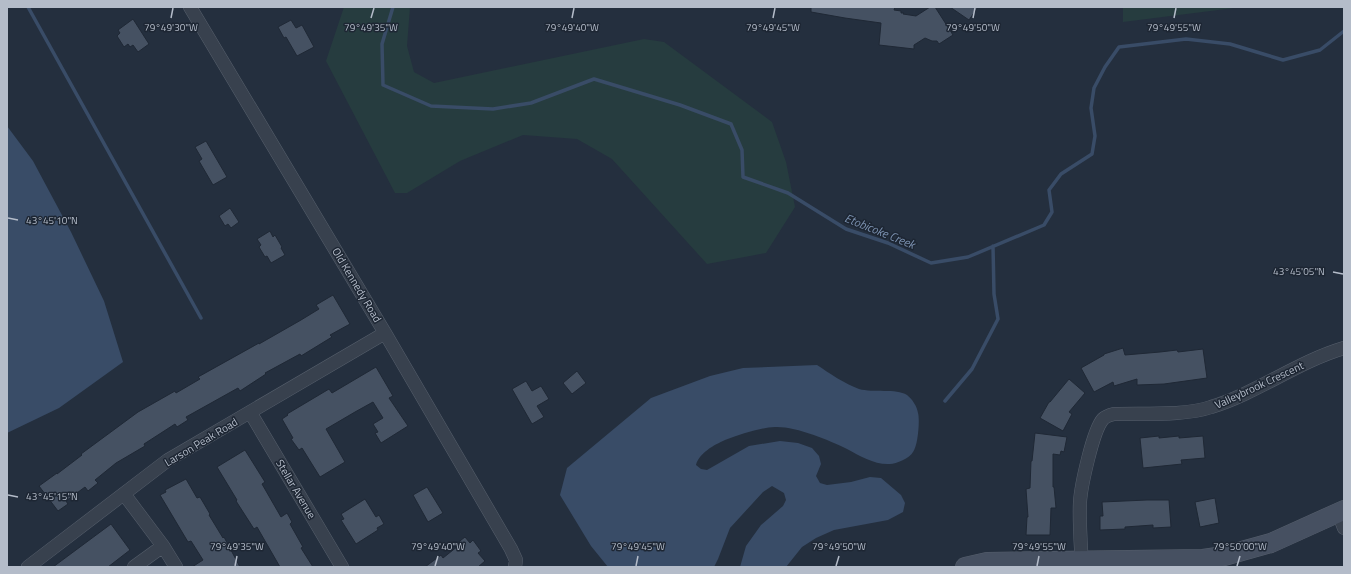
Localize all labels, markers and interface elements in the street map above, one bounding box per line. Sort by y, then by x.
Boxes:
text: 79°49'30"W [144,20,198,35]
text: 79°49'35"W [344,20,398,35]
text: 79°49'40"W [545,20,599,35]
text: 79°49'45"W [746,20,800,35]
text: 79°49'50"W [946,20,1000,35]
text: 79°49'55"W [1147,20,1201,35]
water label: Etobicoke Creek [842,208,920,254]
text: 43°45'10"N [26,213,78,228]
street label: Old Kennedy Road [328,245,386,325]
text: 43°45'05"N [1273,264,1325,279]
street label: Valleybrook Crescent [1212,357,1306,413]
street label: Larson Peak Road [161,414,241,470]
street label: Stellar Avenue [272,456,320,522]
text: 43°45'15"N [26,489,78,504]
text: 79°49'35"W [210,539,264,554]
text: 79°49'40"W [411,539,465,554]
text: 79°49'45"W [611,539,665,554]
text: 79°49'50"W [812,539,866,554]
text: 79°49'55"W [1012,539,1066,554]
text: 79°50'00"W [1213,539,1267,554]

